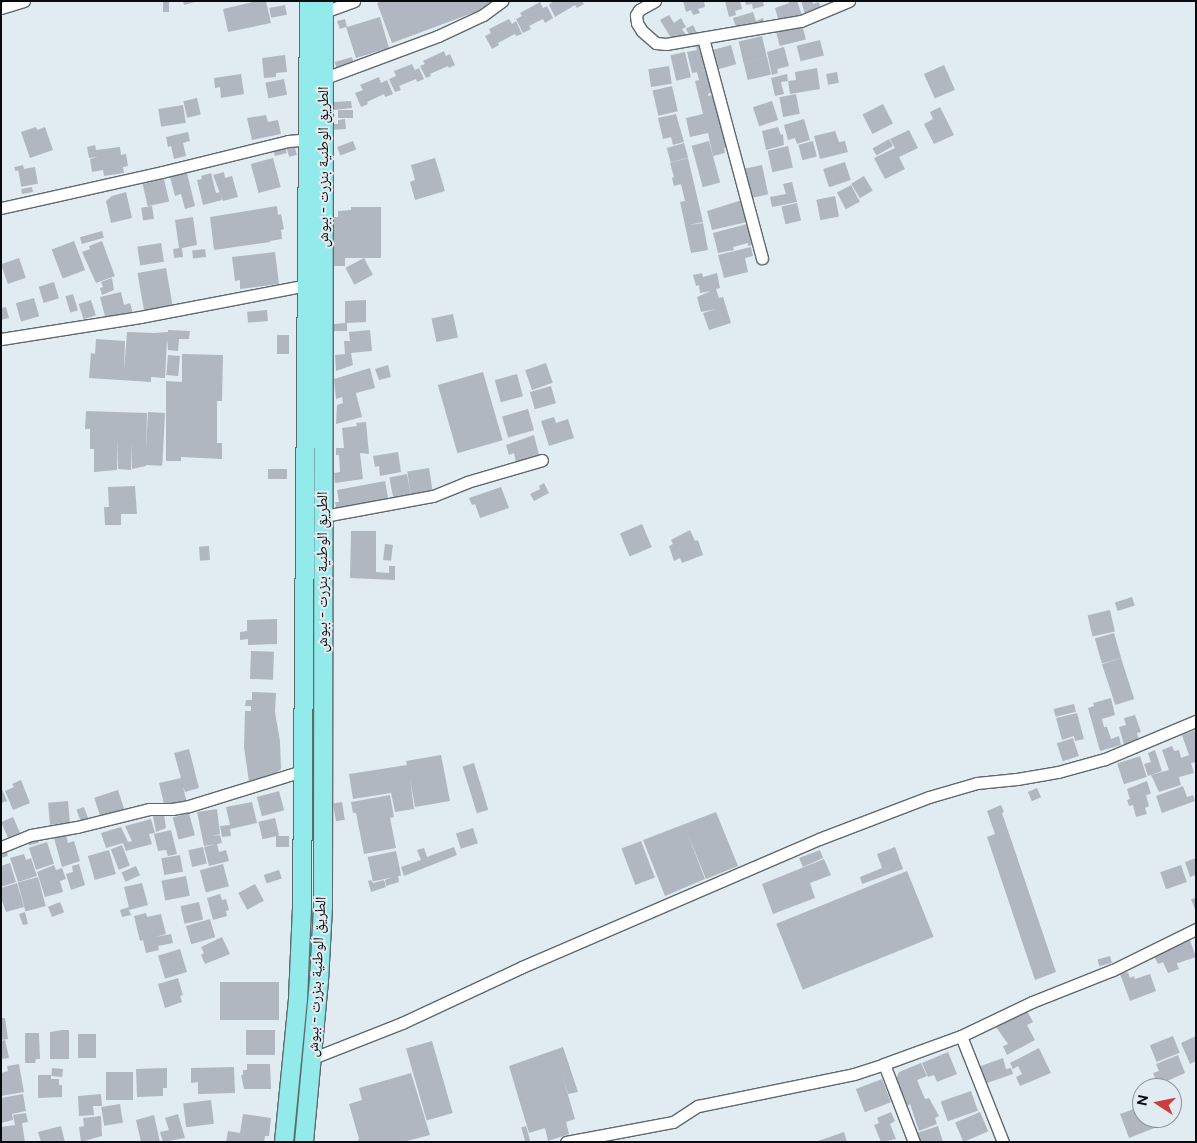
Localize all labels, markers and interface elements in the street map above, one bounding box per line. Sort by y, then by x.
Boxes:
street label: الطريق الوطنية بنزرت - ببوش [315,87,333,247]
street label: الطريق الوطنية بنزرت - ببوش [314,492,332,652]
street label: الطريق الوطنية بنزرت - ببوش [304,896,330,1058]
north arrow [1132,1078,1182,1128]
text: N [1133,1093,1152,1107]

